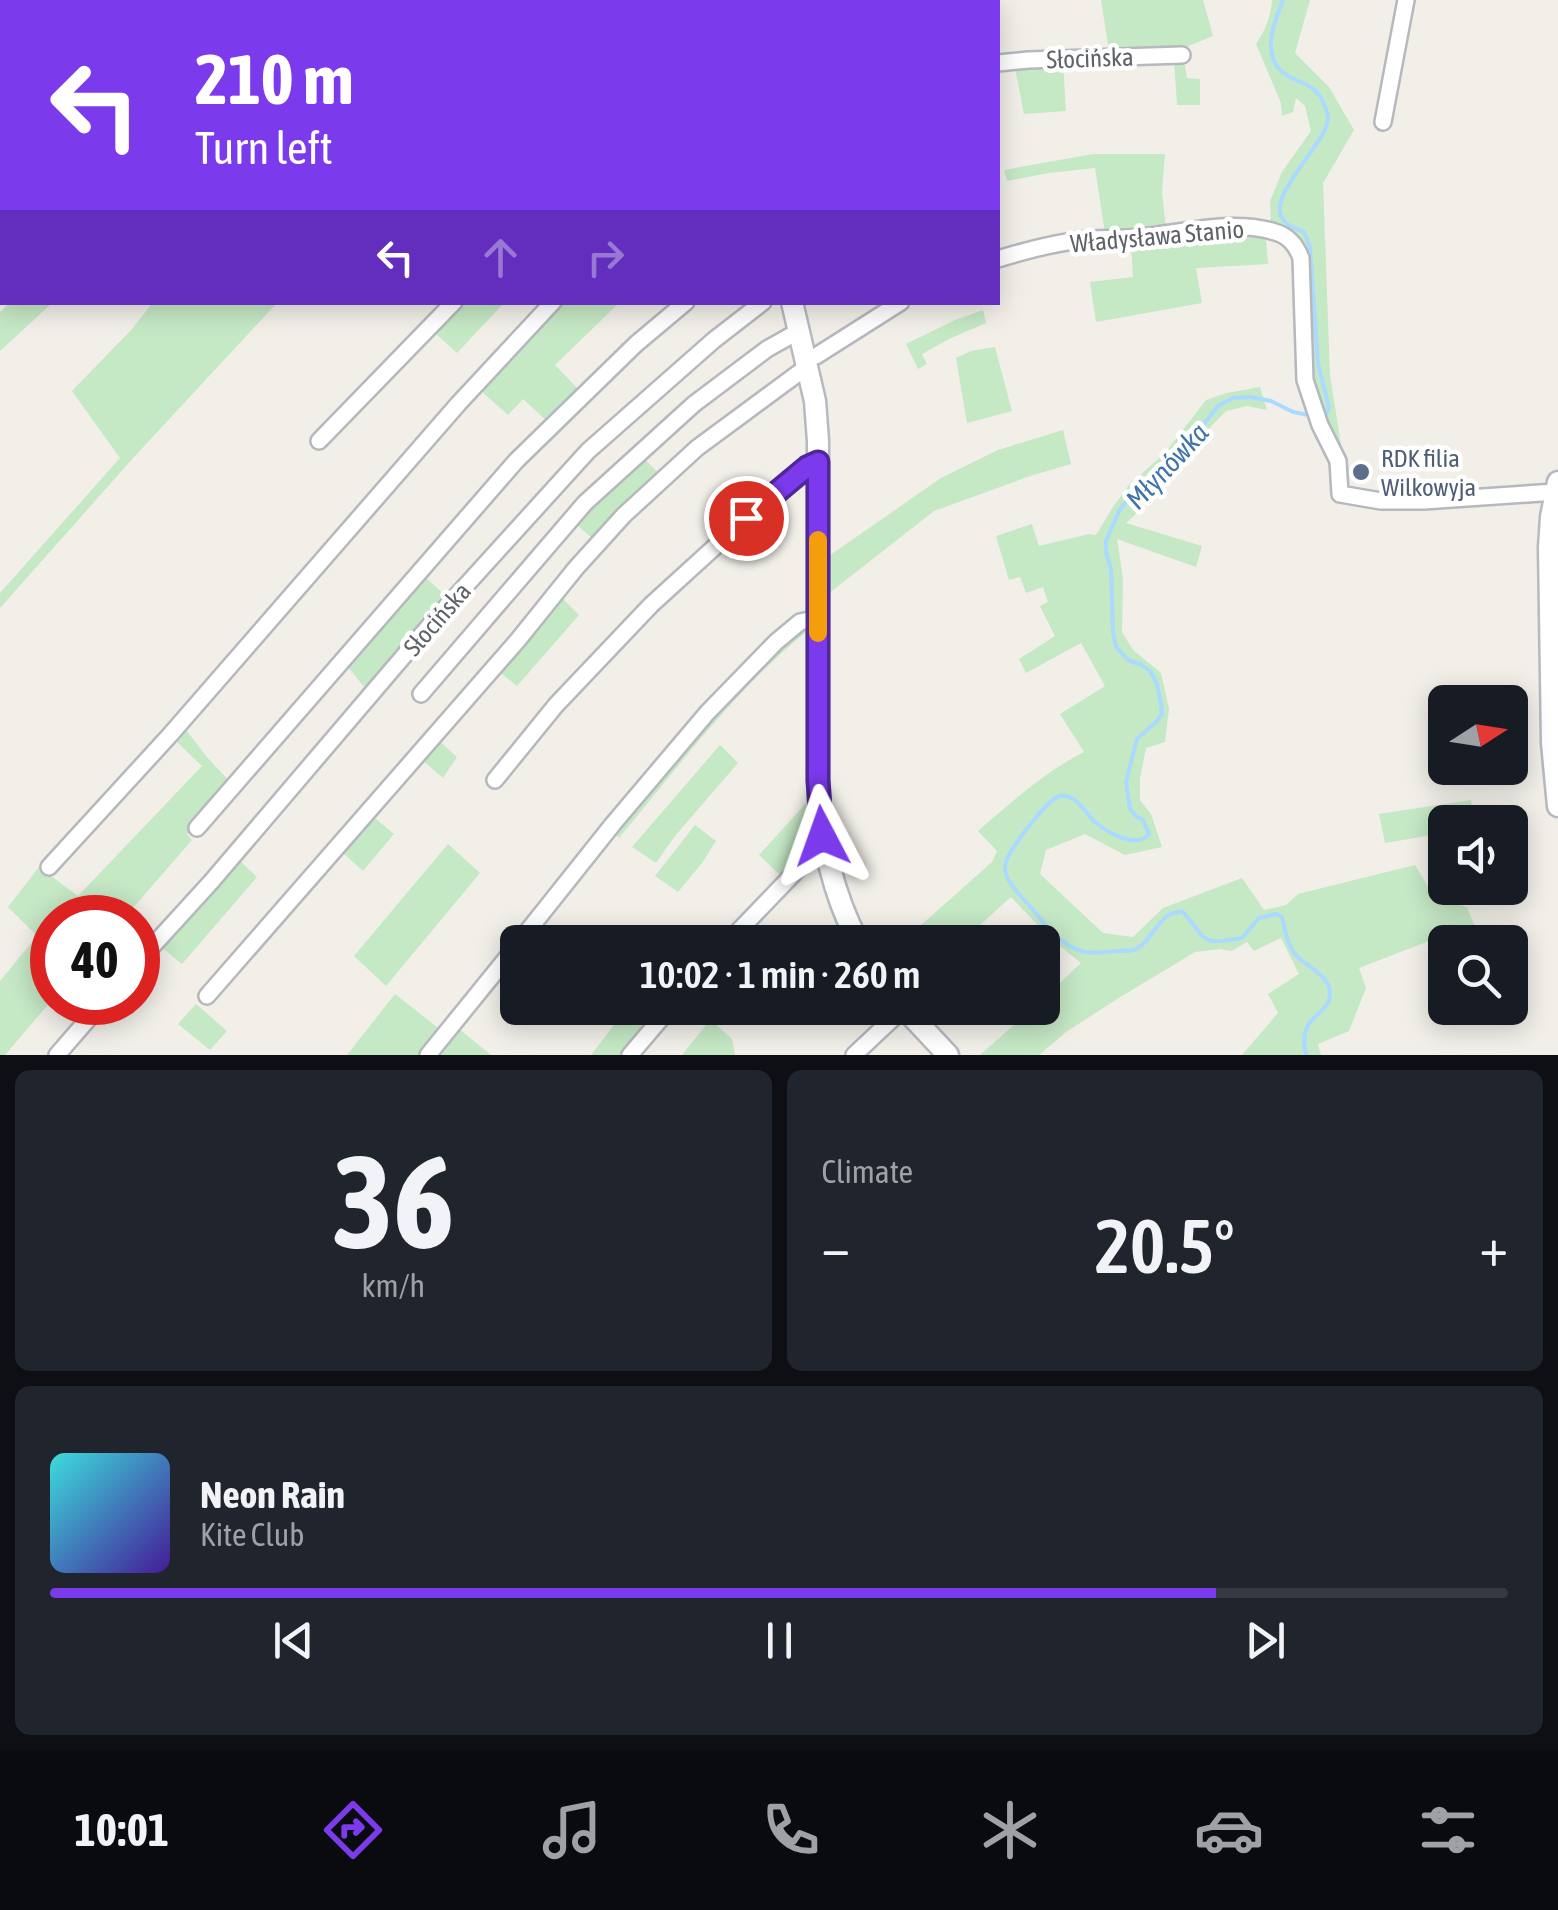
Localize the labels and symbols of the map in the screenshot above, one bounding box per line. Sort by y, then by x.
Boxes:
street label: Słocińska [1046,42,1134,74]
street label: Władysława Stanio [1069,214,1245,258]
water label: Młynówka [1119,417,1215,515]
place label: RDK filia Wilkowyja [1381,444,1476,501]
marker: RDK filia Wilkowyja [1350,461,1372,483]
pin [704,476,789,561]
street label: Słocińska [398,577,476,661]
north arrow [1428,685,1528,785]
position arrow [770,784,874,888]
speed limit sign: 40 [30,895,160,1025]

